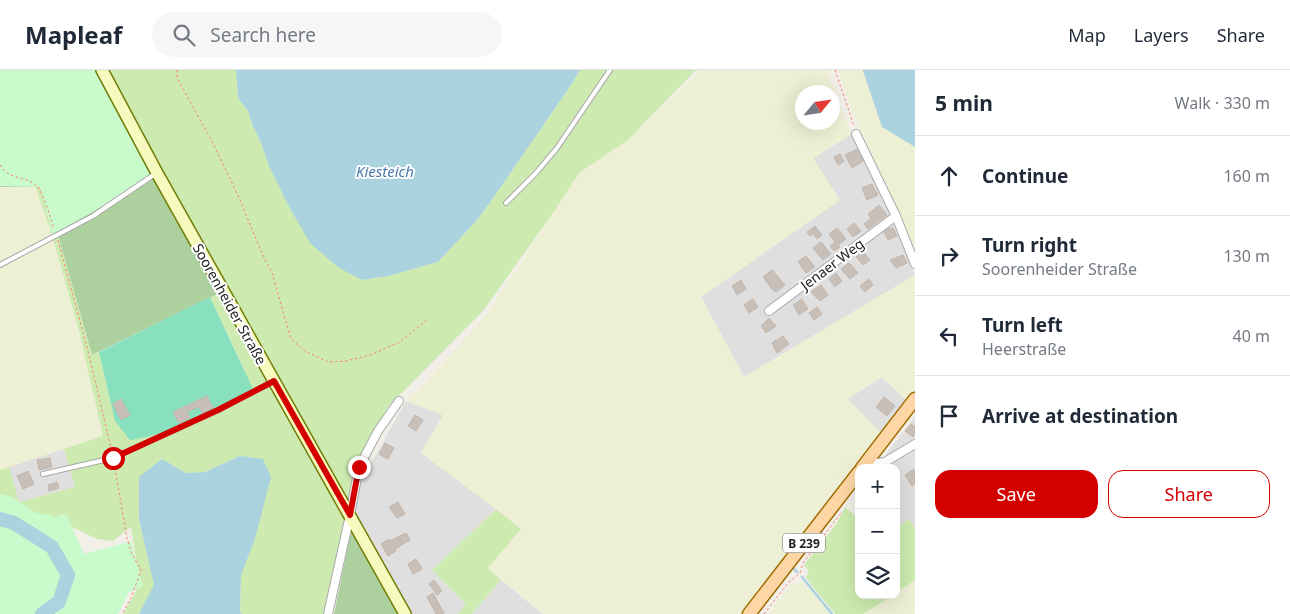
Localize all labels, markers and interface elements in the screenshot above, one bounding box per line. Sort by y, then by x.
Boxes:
search box [152,12,502,57]
text: Mapleaf [25,18,122,51]
icon: search [170,21,198,49]
text: Search here [210,22,316,48]
text: Map [1068,23,1106,47]
text: Layers [1134,23,1189,47]
text: Share [1217,23,1265,47]
north arrow [795,85,840,130]
text: 5 min [935,89,993,117]
text: Walk · 330 m [1175,92,1270,114]
water label: Kiesteich [356,161,414,181]
icon: ahead [935,162,963,190]
text: Continue [982,163,1068,189]
text: 160 m [1223,165,1270,187]
text: Turn right [982,232,1077,258]
street label: Jenaer Weg [795,234,868,295]
street label: Soorenheider Straße [189,240,271,368]
icon: right [935,242,963,270]
text: 130 m [1223,245,1270,267]
text: Soorenheider Straße [982,258,1137,280]
text: Turn left [982,312,1063,338]
icon: left [935,322,963,350]
text: 40 m [1233,325,1270,347]
text: Heerstraße [982,338,1066,360]
icon: arrive [935,402,963,430]
text: Arrive at destination [982,403,1178,429]
route start [102,447,125,470]
route end [348,456,371,479]
map controls [855,464,900,599]
button: + [855,464,900,509]
button: Save [935,470,1098,518]
button: Share [1108,470,1270,518]
button: − [855,509,900,554]
road number: B 239 [783,533,825,552]
button: layers [855,554,900,599]

